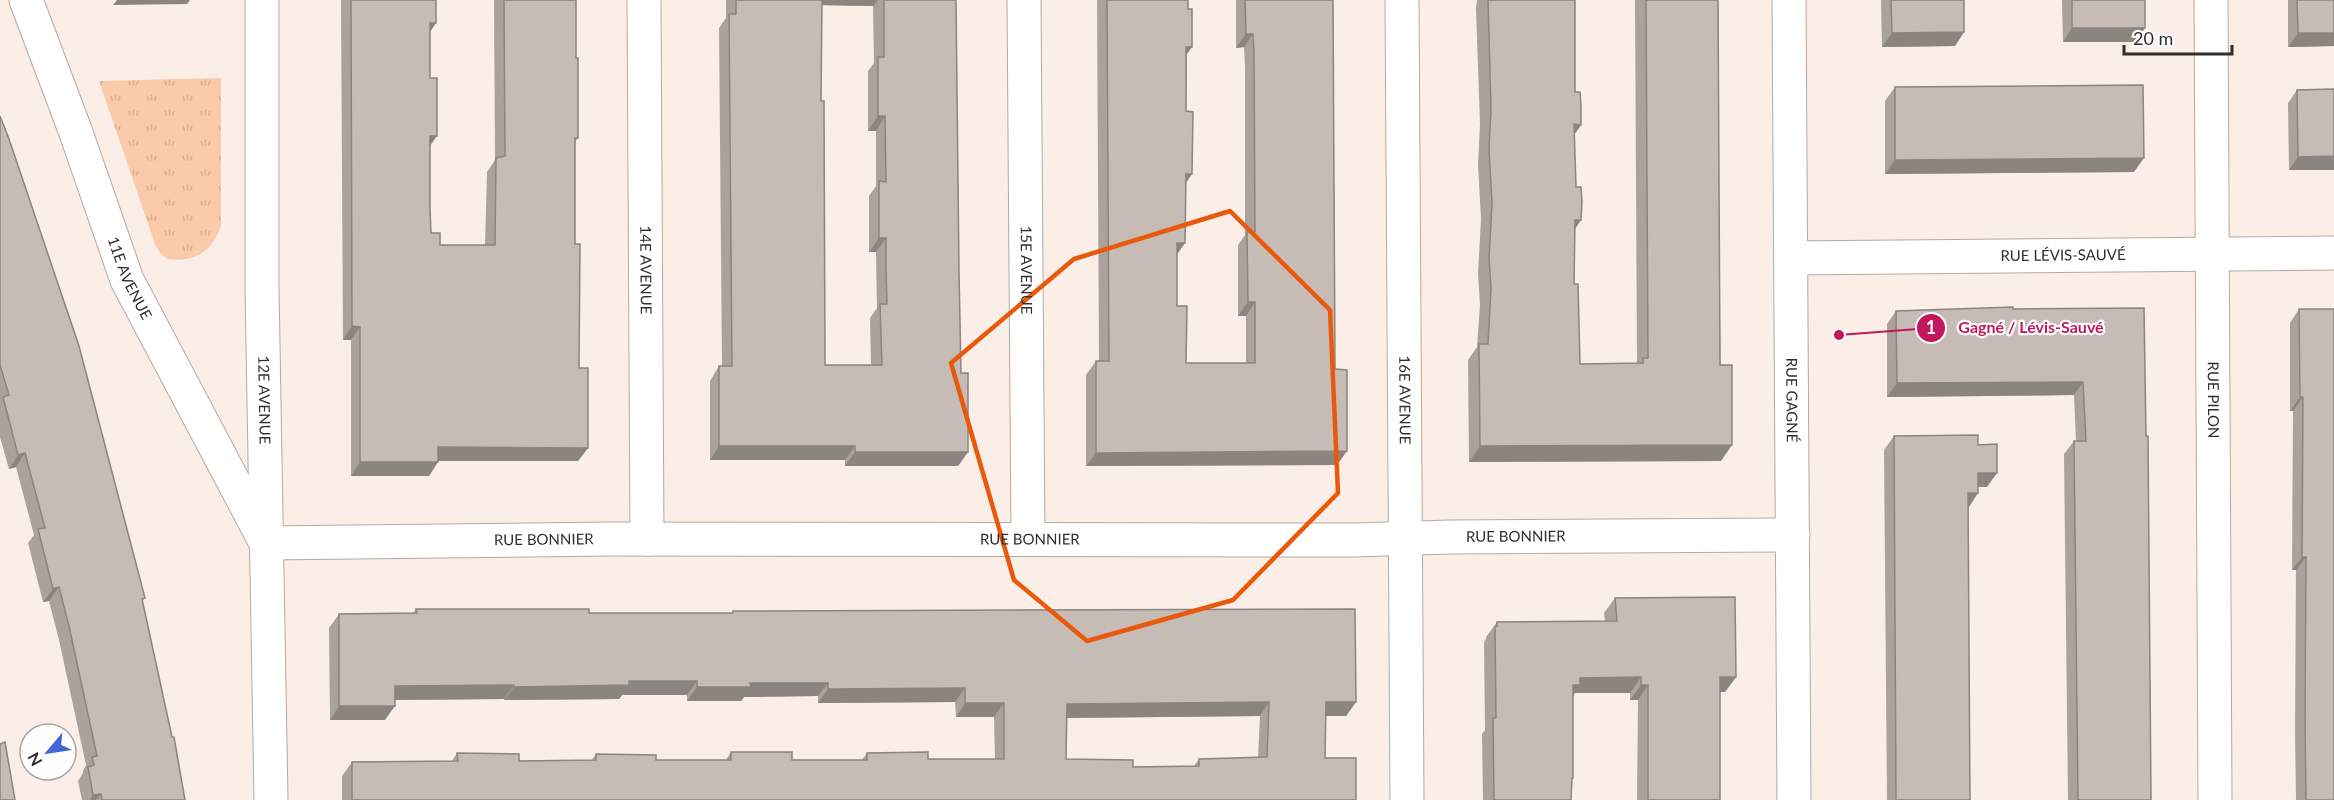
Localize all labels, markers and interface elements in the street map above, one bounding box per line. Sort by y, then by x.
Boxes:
scale bar [2124,18,2232,56]
text: 20 m [2133,27,2173,49]
street label: 14E AVENUE [637,226,656,314]
street label: 15E AVENUE [1018,226,1036,314]
street label: 11E AVENUE [105,234,156,322]
street label: RUE LÉVIS-SAUVÉ [2000,245,2126,264]
callout: Gagné / Lévis-Sauvé [1916,311,2115,345]
text: 1 [1926,316,1936,338]
text: Gagné / Lévis-Sauvé [1958,317,2104,336]
street label: 12E AVENUE [255,355,275,445]
street label: 16E AVENUE [1396,356,1415,444]
street label: RUE GAGNÉ [1783,358,1802,442]
street label: RUE PILON [2205,362,2223,438]
street label: RUE BONNIER [1466,526,1566,545]
street label: RUE BONNIER [494,529,594,548]
street label: RUE BONNIER [980,529,1080,548]
north arrow [18,722,78,782]
text: N [23,750,46,770]

